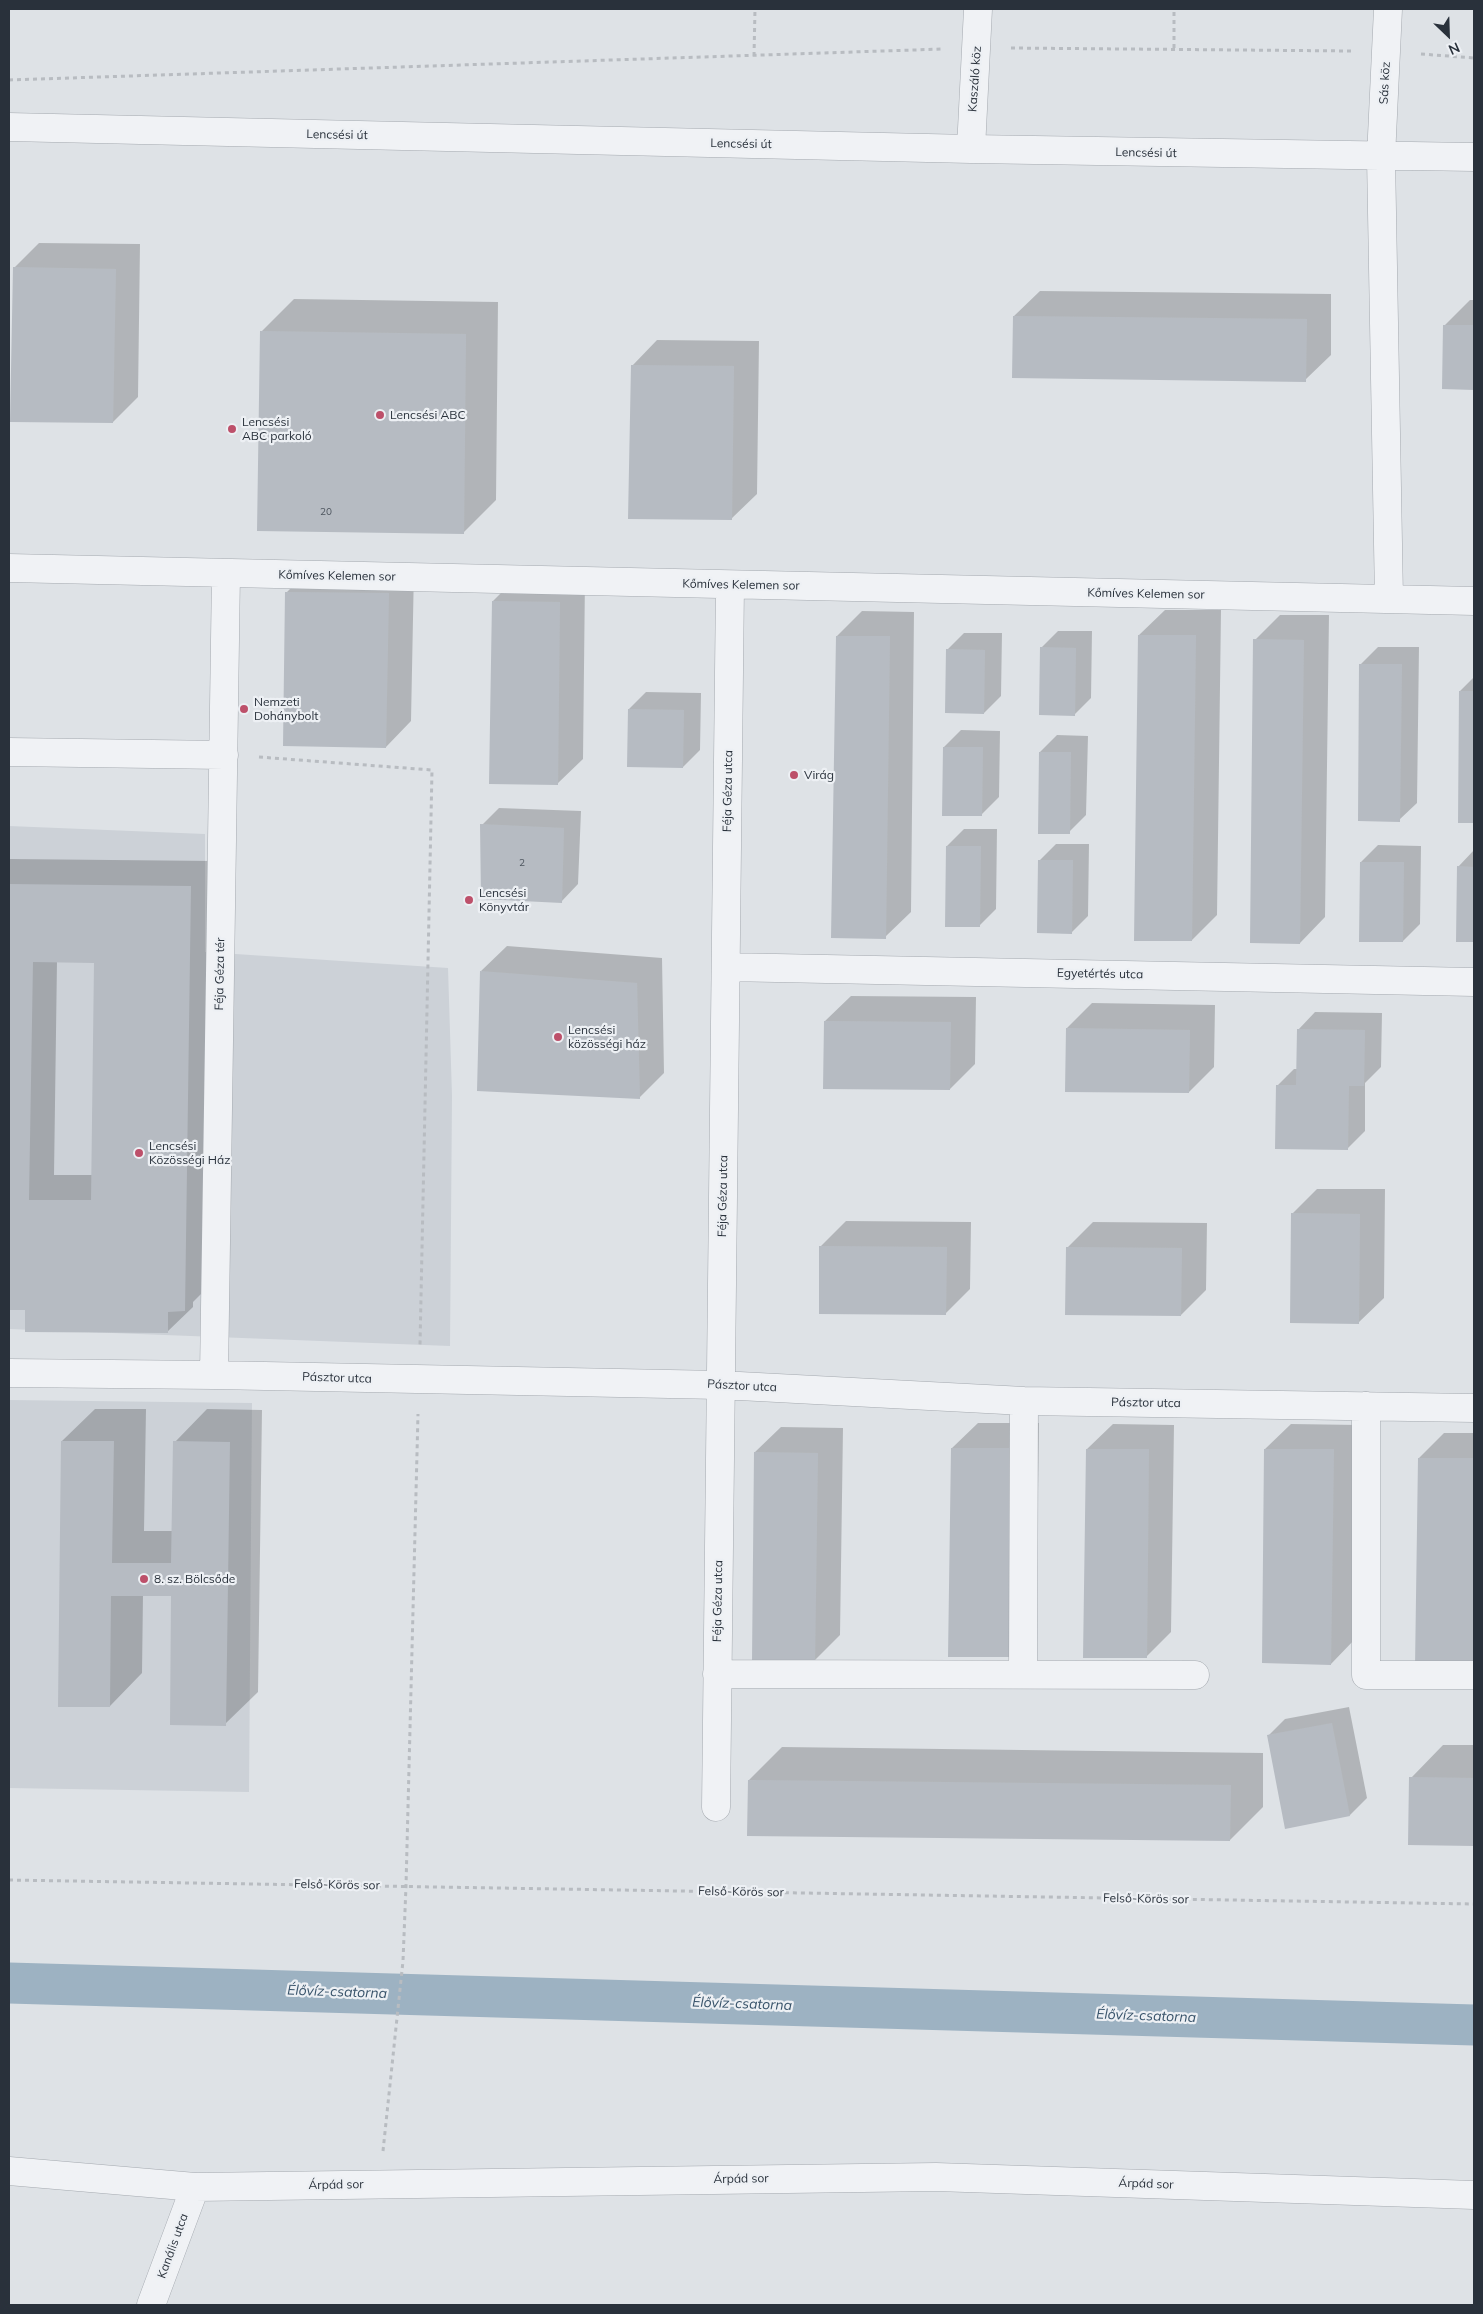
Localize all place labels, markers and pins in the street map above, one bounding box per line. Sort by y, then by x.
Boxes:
place label: Lencsési ABC [390,408,466,422]
marker: Lencsési ABC [374,409,386,421]
place label: Lencsési ABC parkoló [242,415,312,443]
marker: Lencsési ABC parkoló [226,423,238,435]
place label: Nemzeti Dohánybolt [254,695,318,723]
marker: Nemzeti Dohánybolt [238,703,250,715]
place label: Virág [804,768,834,782]
marker: Virág [788,769,800,781]
place label: Lencsési Könyvtár [479,886,529,914]
marker: Lencsési Könyvtár [463,894,475,906]
place label: Lencsési közösségi ház [568,1023,646,1051]
marker: Lencsési közösségi ház [552,1031,564,1043]
place label: Lencsési Közösségi Ház [149,1139,230,1167]
marker: Lencsési Közösségi Ház [133,1147,145,1159]
place label: 8. sz. Bölcsőde [154,1572,235,1586]
marker: 8. sz. Bölcsőde [138,1573,150,1585]

